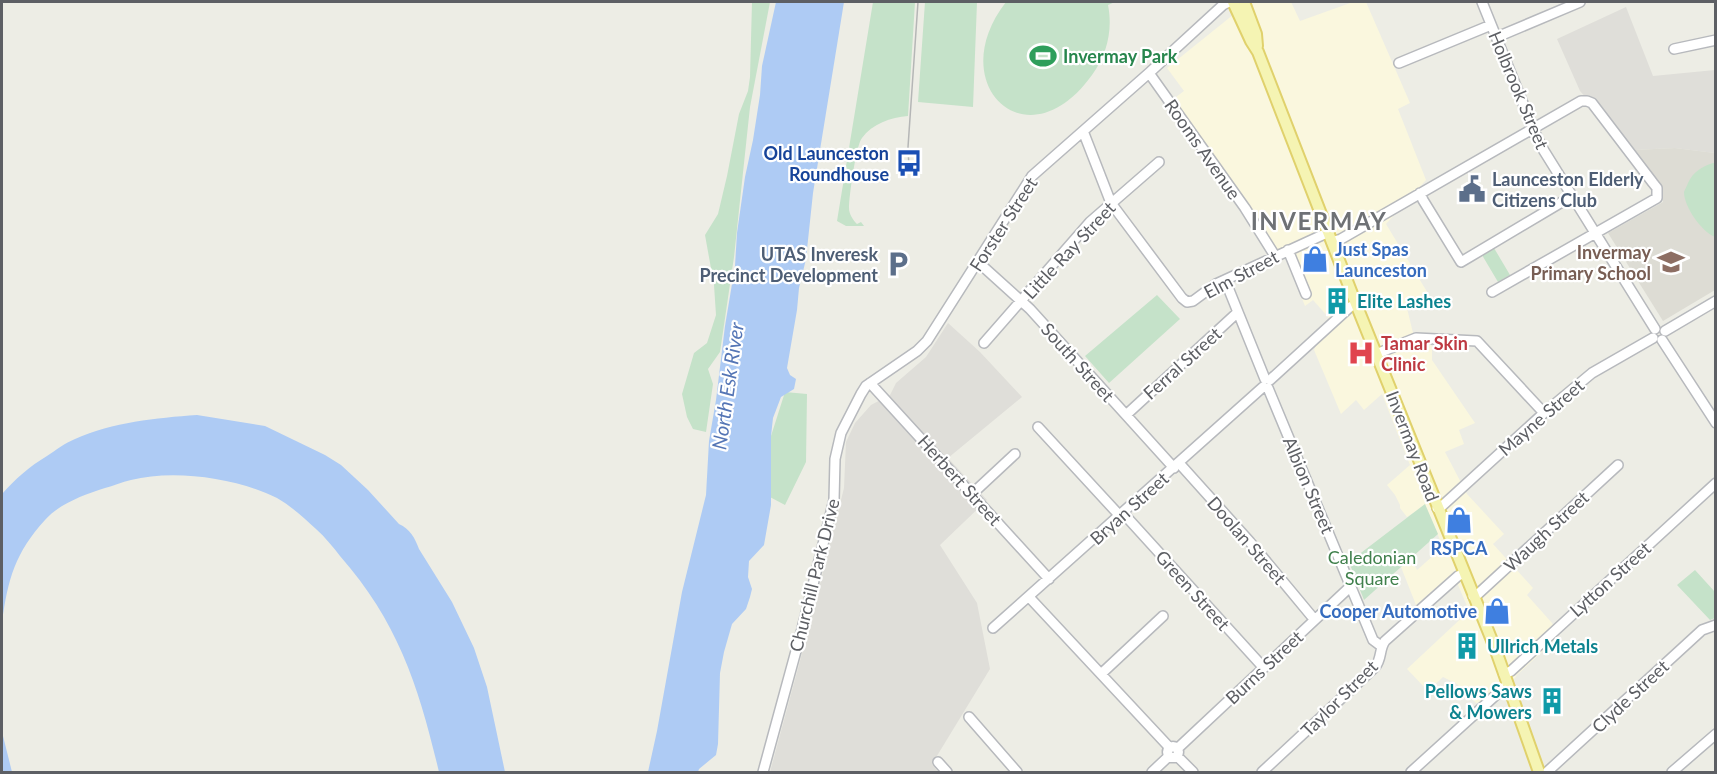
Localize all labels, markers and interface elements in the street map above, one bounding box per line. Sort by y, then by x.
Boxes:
street label: Holbrook Street [1484,28,1554,153]
sports icon: Invermay Park [1028,41,1058,71]
place label: Invermay Park [1063,45,1178,67]
street label: Rooms Avenue [1160,95,1246,203]
place label: Old Launceston Roundhouse [764,142,889,185]
bus stop icon: Old Launceston Roundhouse [894,148,924,178]
place label: Launceston Elderly Citizens Club [1492,168,1644,211]
street label: Forster Street [964,172,1042,275]
public building icon: Launceston Elderly Citizens Club [1457,174,1487,204]
street label: Little Ray Street [1018,196,1120,303]
district label: INVERMAY [1251,206,1387,235]
place label: Just Spas Launceston [1335,238,1427,281]
place label: Invermay Primary School [1531,241,1651,284]
place label: UTAS Inveresk Precinct Development [700,243,878,286]
shop icon: Just Spas Launceston [1300,244,1330,274]
street label: Elm Street [1200,245,1283,303]
school or university icon: Invermay Primary School [1656,247,1686,277]
parking icon: UTAS Inveresk Precinct Development [883,249,913,279]
building icon: Elite Lashes [1322,286,1352,316]
place label: Elite Lashes [1357,290,1451,312]
street label: South Street [1037,318,1119,406]
water label: North Esk River [706,320,748,451]
street label: Ferral Street [1139,322,1226,404]
place label: Tamar Skin Clinic [1381,332,1468,375]
hospital icon: Tamar Skin Clinic [1346,338,1376,368]
street label: Mayne Street [1494,374,1589,460]
street label: Invermay Road [1382,388,1444,504]
street label: Herbert Street [914,430,1007,530]
street label: Albion Street [1279,433,1339,537]
street label: Bryan Street [1085,467,1173,549]
street label: Waugh Street [1499,486,1593,576]
street label: Doolan Street [1203,492,1291,589]
street label: Churchill Park Drive [784,496,844,654]
shop icon: RSPCA [1444,505,1474,535]
place label: RSPCA [1431,537,1488,559]
street label: Lytton Street [1565,537,1655,621]
street label: Green Street [1151,545,1235,635]
park label: Caledonian Square [1328,546,1416,589]
shop icon: Cooper Automotive [1482,596,1512,626]
place label: Cooper Automotive [1320,600,1477,622]
street label: Burns Street [1221,625,1308,708]
building icon: Ullrich Metals [1452,631,1482,661]
place label: Ullrich Metals [1487,635,1598,657]
street label: Taylor Street [1296,655,1382,741]
street label: Clyde Street [1587,655,1673,737]
place label: Pellows Saws & Mowers [1425,680,1532,723]
building icon: Pellows Saws & Mowers [1537,686,1567,716]

